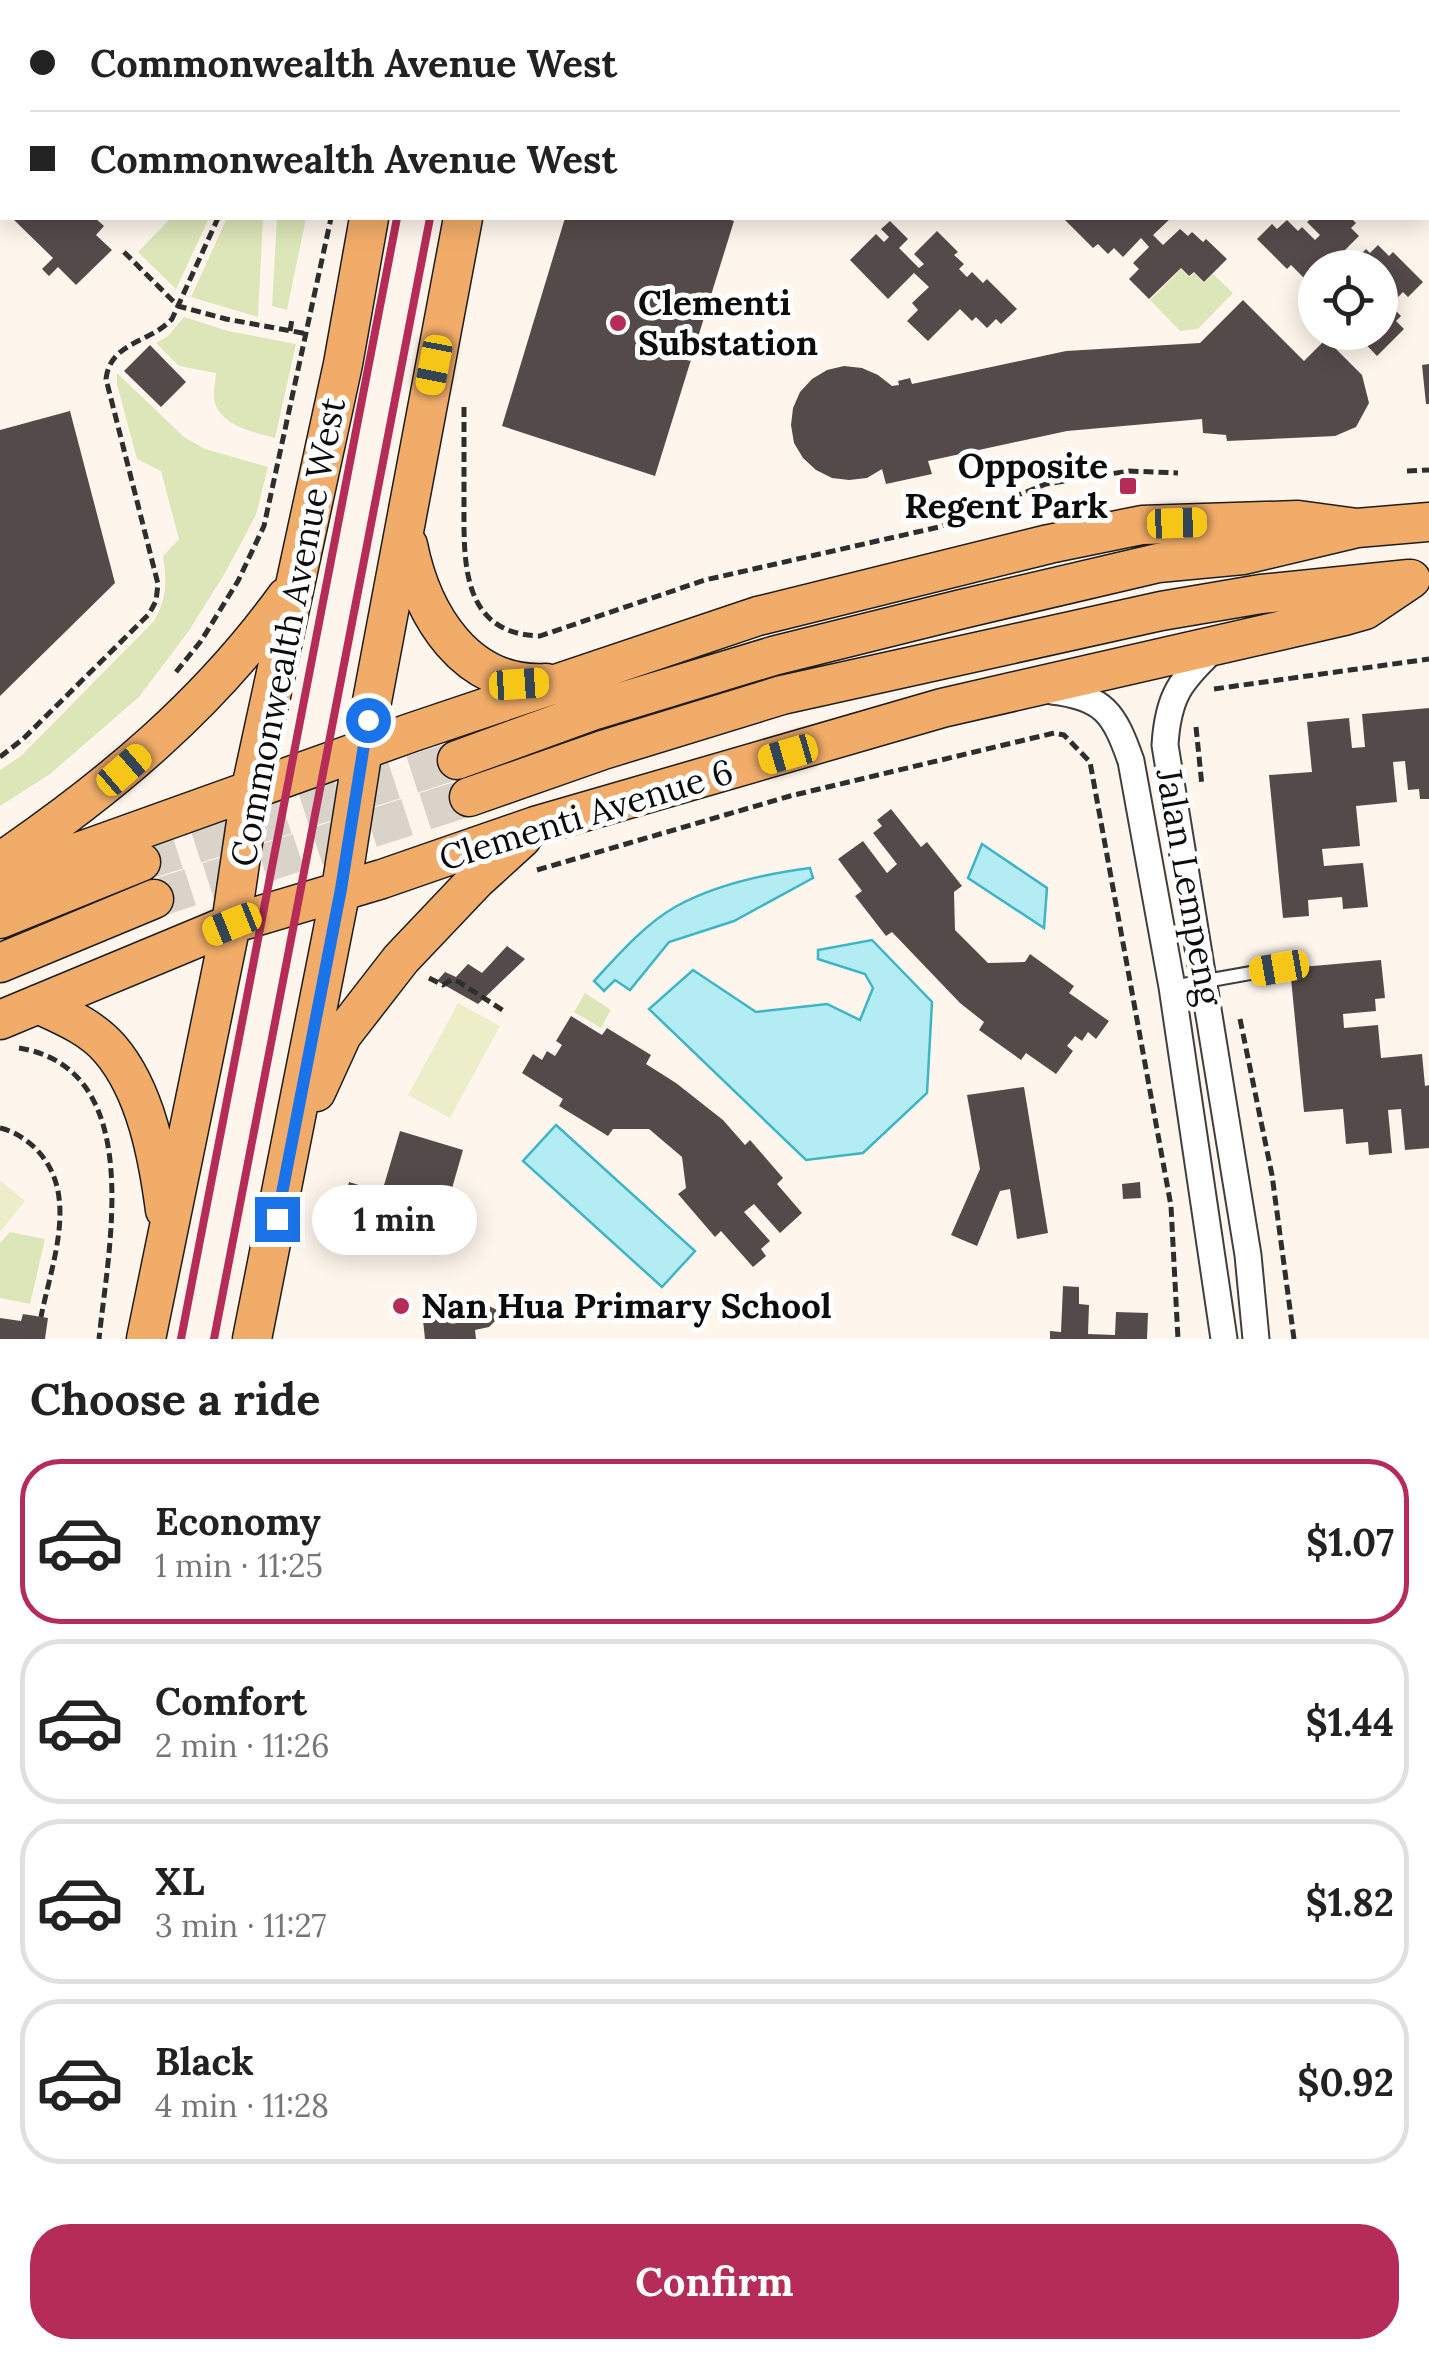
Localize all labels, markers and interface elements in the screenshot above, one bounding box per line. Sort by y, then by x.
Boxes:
text: Commonwealth Avenue West [90,39,617,87]
text: Commonwealth Avenue West [90,135,617,183]
map controls [1298,250,1398,350]
button: locate [1298,250,1398,350]
place label: Clementi Substation [638,280,818,365]
marker: Clementi Substation [607,312,629,334]
car [414,333,454,397]
street label: Commonwealth Avenue West [220,393,355,870]
place label: Opposite Regent Park [904,443,1108,528]
marker: Opposite Regent Park [1117,475,1139,497]
car [1146,507,1208,539]
car [488,667,550,701]
route start [346,698,391,743]
car [755,731,821,777]
car [92,739,156,801]
street label: Clementi Avenue 6 [433,748,738,881]
street label: Jalan Lempeng [1146,764,1233,1009]
car [199,899,265,949]
car [1247,948,1311,988]
callout: 1 min [312,1184,477,1254]
route end [255,1197,300,1242]
text: 1 min [354,1199,435,1240]
place label: Nan Hua Primary School [421,1283,832,1328]
marker: Nan Hua Primary School [390,1295,412,1317]
text: Choose a ride [30,1370,320,1427]
icon: car [35,1497,125,1587]
text: Economy [155,1497,321,1545]
text: $1.07 [1306,1518,1394,1566]
text: 1 min · 11:25 [155,1545,323,1586]
icon: car [35,1677,125,1767]
text: Comfort [155,1677,307,1725]
text: $1.44 [1305,1698,1394,1746]
text: 2 min · 11:26 [155,1725,329,1766]
icon: car [35,1857,125,1947]
text: XL [155,1857,205,1905]
text: $1.82 [1305,1878,1394,1926]
text: 3 min · 11:27 [155,1905,326,1946]
icon: car [35,2037,125,2127]
text: Black [155,2037,254,2085]
text: $0.92 [1297,2058,1394,2106]
text: 4 min · 11:28 [155,2085,329,2126]
button: Confirm [30,2224,1399,2339]

